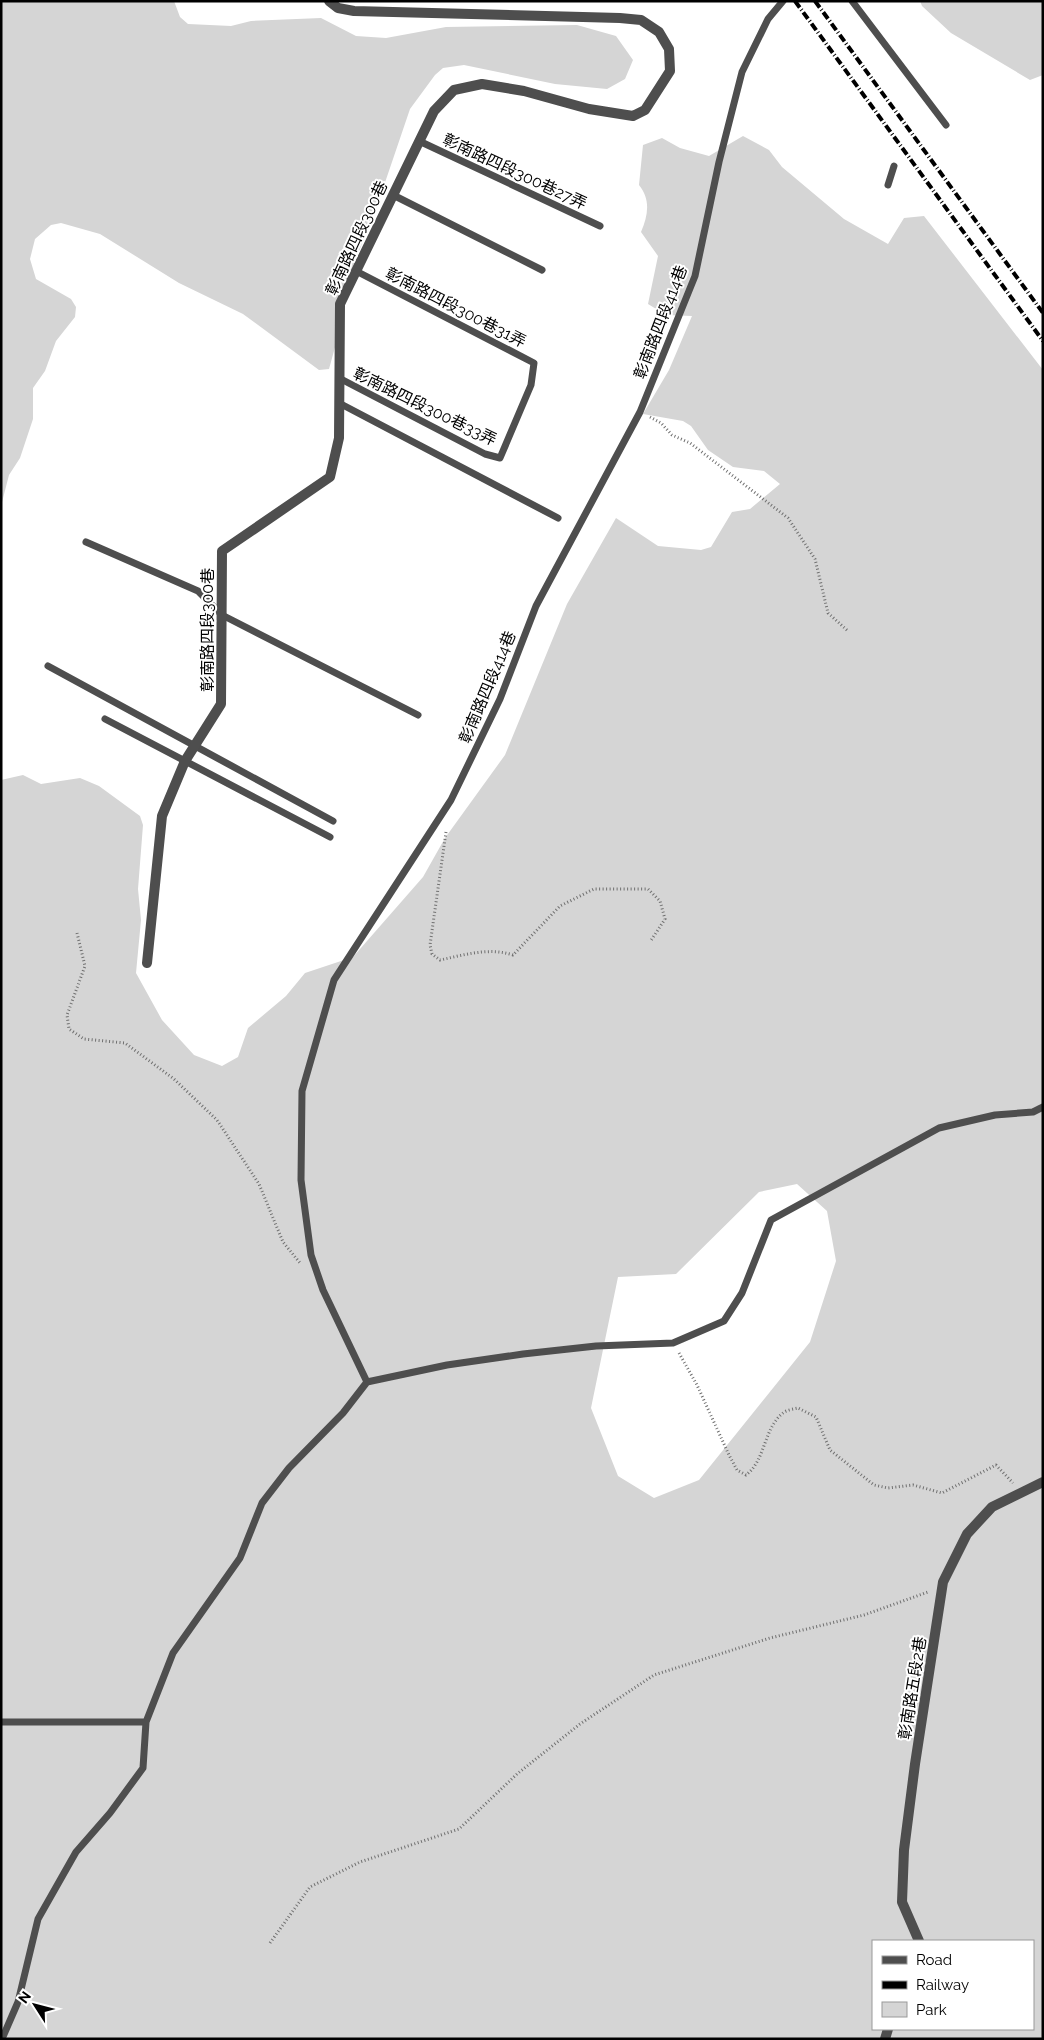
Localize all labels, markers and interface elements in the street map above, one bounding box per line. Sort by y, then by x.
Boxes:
street label: 彰南路四段300巷27弄 [440,130,590,213]
street label: 彰南路四段300巷 [322,178,391,298]
street label: 彰南路四段414巷 [630,263,691,382]
street label: 彰南路四段300巷31弄 [382,264,529,351]
street label: 彰南路四段300巷33弄 [350,363,500,449]
street label: 彰南路四段300巷 [198,568,217,692]
street label: 彰南路四段414巷 [455,628,520,746]
street label: 彰南路五段2巷 [895,1635,930,1741]
legend [872,1940,1034,2030]
text: Road [916,1951,952,1969]
text: Railway [916,1976,969,1994]
north arrow [10,1980,60,2030]
text: N [15,1988,34,2006]
text: Park [916,2001,947,2019]

